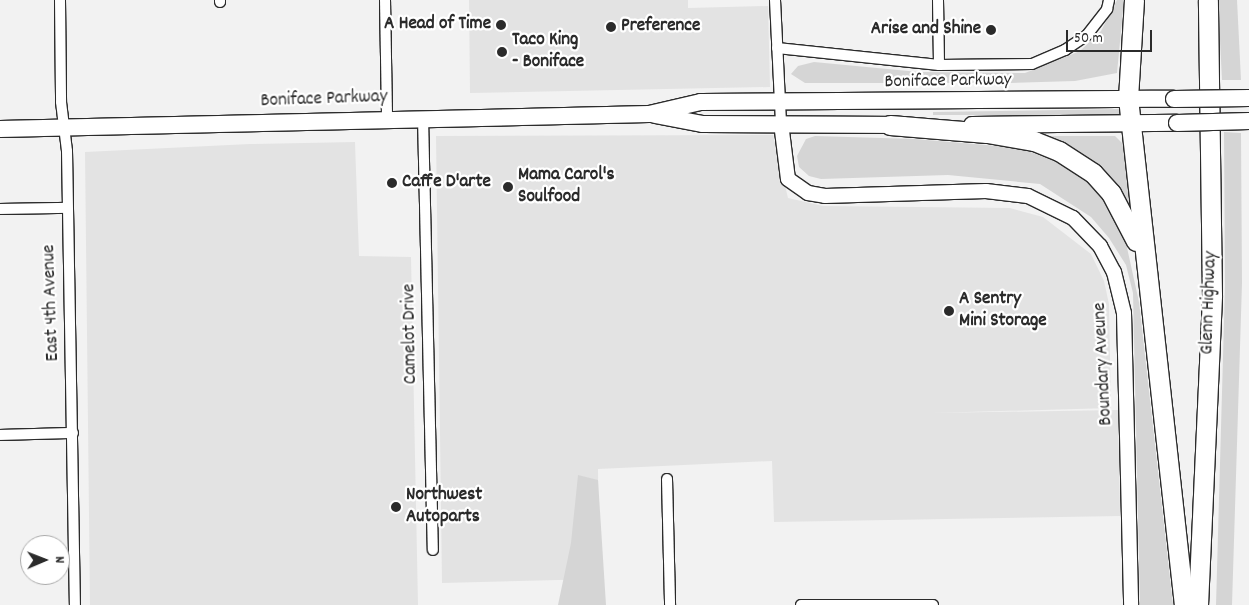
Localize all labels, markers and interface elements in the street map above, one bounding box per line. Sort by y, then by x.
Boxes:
place label: A Head of Time [384,14,491,36]
place label: Preference [621,16,700,38]
marker: A Head of Time [495,19,507,31]
place label: Arise and Shine [871,19,981,41]
scale bar [1069,20,1155,52]
marker: Preference [605,21,617,33]
marker: Arise and Shine [985,24,997,36]
text: 50 m [1074,28,1103,50]
place label: Taco King - Boniface [512,30,584,74]
marker: Taco King - Boniface [496,46,508,58]
street label: Boniface Parkway [884,69,1012,95]
street label: Boniface Parkway [260,86,388,114]
place label: Mama Carol's Soulfood [518,165,614,209]
place label: Caffe D'arte [402,172,491,194]
marker: Caffe D'arte [386,177,398,189]
marker: Mama Carol's Soulfood [502,181,514,193]
street label: East 4th Avenue [39,244,65,362]
street label: Glenn Highway [1197,251,1223,355]
street label: Camelot Drive [399,283,423,385]
place label: A Sentry Mini Storage [959,289,1047,333]
street label: Boundary Aveune [1089,302,1119,426]
marker: A Sentry Mini Storage [943,305,955,317]
place label: Northwest Autoparts [406,485,482,529]
marker: Northwest Autoparts [390,501,402,513]
north arrow [20,535,70,585]
text: N [49,556,69,563]

